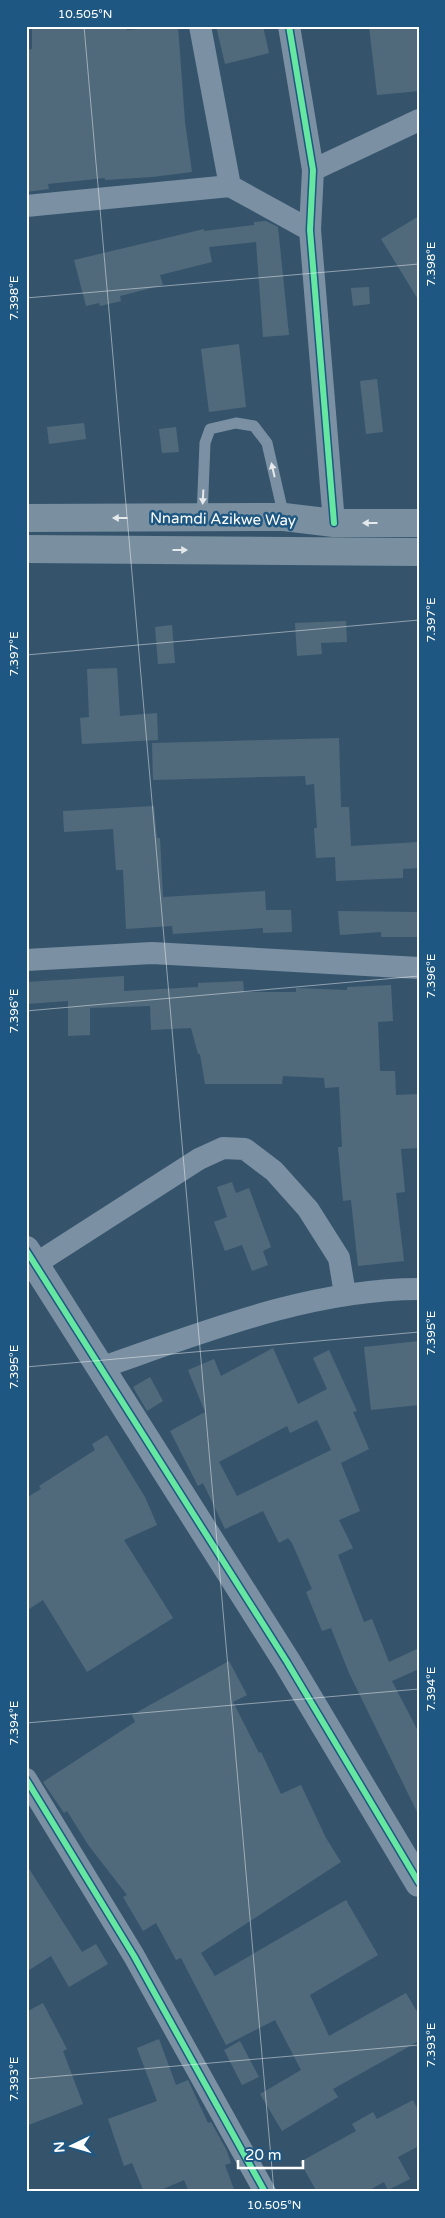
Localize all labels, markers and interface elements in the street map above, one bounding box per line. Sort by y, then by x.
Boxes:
text: 10.505°N [58,7,112,21]
text: 7.398°E [424,241,438,286]
text: 7.398°E [7,275,21,320]
one-way arrow [269,462,277,477]
one-way arrow [198,489,206,505]
street label: Nnamdi Azikwe Way [150,509,296,529]
one-way arrow [112,514,128,522]
one-way arrow [362,519,378,527]
one-way arrow [172,546,188,554]
text: 7.397°E [424,597,438,643]
text: 7.397°E [7,631,21,677]
text: 7.396°E [424,953,438,998]
text: 7.396°E [7,988,21,1033]
text: 7.395°E [424,1310,438,1355]
text: 7.395°E [7,1344,21,1389]
text: 7.394°E [424,1666,438,1711]
text: 7.394°E [7,1700,21,1745]
text: 7.393°E [424,2022,438,2067]
text: 7.393°E [7,2056,21,2101]
north arrow [48,2120,98,2170]
scale bar [238,2138,302,2170]
text: N [51,2141,69,2153]
text: 20 m [245,2146,282,2164]
text: 10.505°N [247,2198,301,2212]

